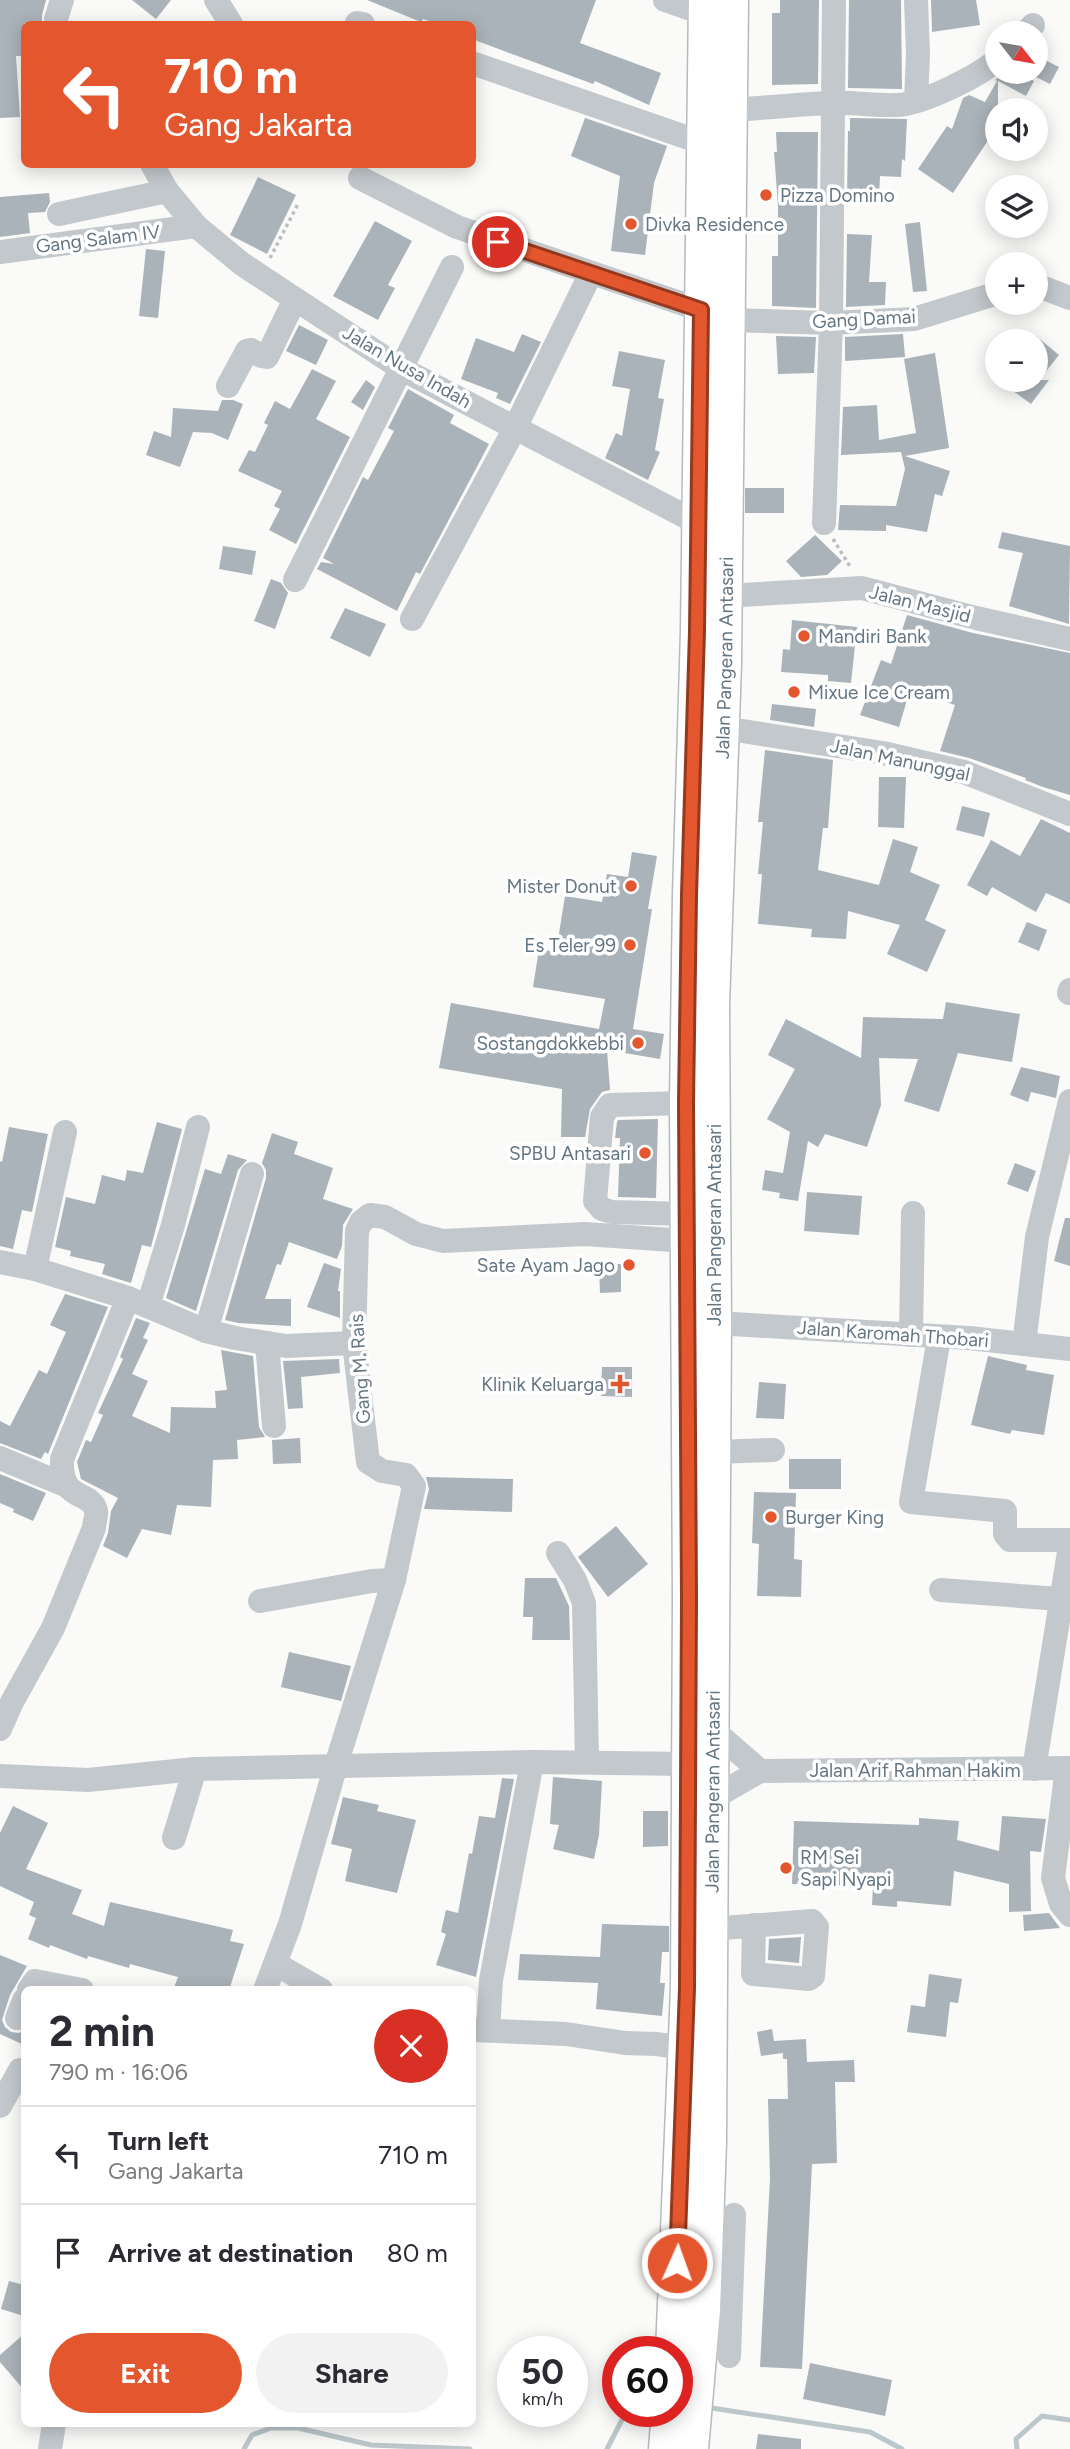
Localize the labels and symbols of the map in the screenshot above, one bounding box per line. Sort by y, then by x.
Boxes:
north arrow [985,21,1048,84]
place label: Pizza Domino [780,184,895,207]
marker: Pizza Domino [758,187,774,203]
pin [468,212,528,272]
place label: Divka Residence [645,213,784,236]
marker: Divka Residence [623,216,639,232]
street label: Gang Salam IV [35,220,161,258]
street label: Gang Damai [812,305,916,333]
street label: Jalan Nusa Indah [339,321,475,413]
street label: Jalan Pangeran Antasari [710,556,738,759]
street label: Jalan Masjid [867,580,973,628]
place label: Mandiri Bank [818,625,927,648]
marker: Mandiri Bank [796,628,812,644]
place label: Mixue Ice Cream [808,681,950,704]
marker: Mixue Ice Cream [786,684,802,700]
street label: Jalan Manunggal [828,734,972,786]
place label: Mister Donut [507,875,617,898]
marker: Mister Donut [623,878,639,894]
place label: Es Teler 99 [524,934,616,957]
marker: Es Teler 99 [622,937,638,953]
place label: Sostangdokkebbi [476,1032,624,1055]
marker: Sostangdokkebbi [630,1035,646,1051]
street label: Jalan Pangeran Antasari [703,1124,726,1326]
place label: SPBU Antasari [509,1142,631,1165]
marker: SPBU Antasari [637,1145,653,1161]
place label: Sate Ayam Jago [477,1254,615,1277]
marker: Sate Ayam Jago [621,1257,637,1273]
street label: Gang M. Rais [345,1313,375,1425]
street label: Jalan Karomah Thobari [796,1316,990,1352]
place label: Klinik Keluarga [481,1373,604,1396]
marker: Klinik Keluarga [610,1374,630,1394]
place label: Burger King [785,1506,884,1529]
marker: Burger King [763,1509,779,1525]
street label: Jalan Pangeran Antasari [700,1690,724,1893]
street label: Jalan Arif Rahman Hakim [809,1759,1021,1782]
place label: RM Sei Sapi Nyapi [800,1846,892,1891]
marker: RM Sei Sapi Nyapi [778,1860,794,1876]
position arrow [640,2226,714,2300]
speed limit sign: 60 [602,2336,693,2427]

